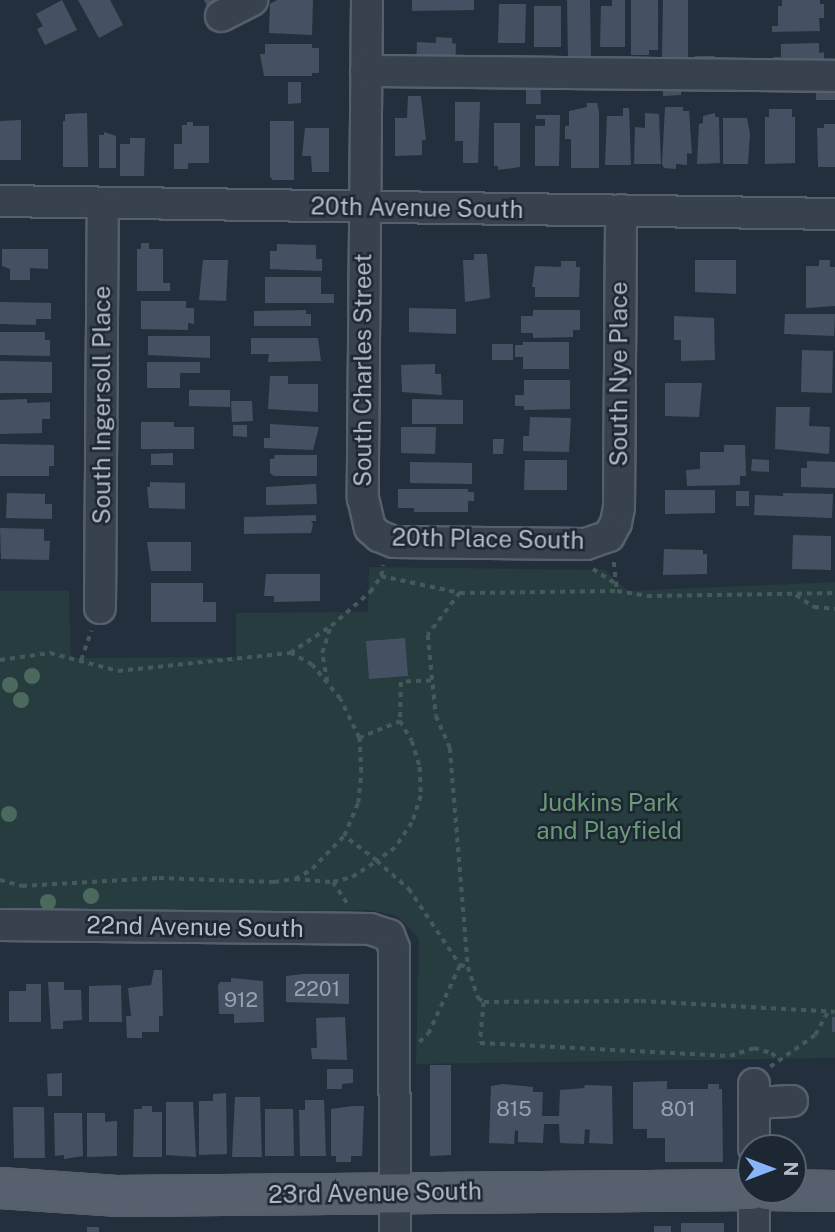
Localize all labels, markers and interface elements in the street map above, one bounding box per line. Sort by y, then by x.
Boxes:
street label: 20th Avenue South [310,192,524,224]
street label: South Charles Street [349,253,377,487]
street label: South Nye Place [605,282,633,466]
street label: South Ingersoll Place [88,286,116,524]
street label: 20th Place South [391,523,585,555]
park label: Judkins Park and Playfield [536,789,682,845]
street label: 22nd Avenue South [86,911,304,943]
house number: 2201 [294,976,340,1002]
house number: 912 [224,987,258,1013]
house number: 815 [496,1096,532,1122]
house number: 801 [661,1096,695,1122]
north arrow [737,1134,807,1204]
text: N [780,1162,802,1176]
street label: 23rd Avenue South [268,1177,482,1209]

